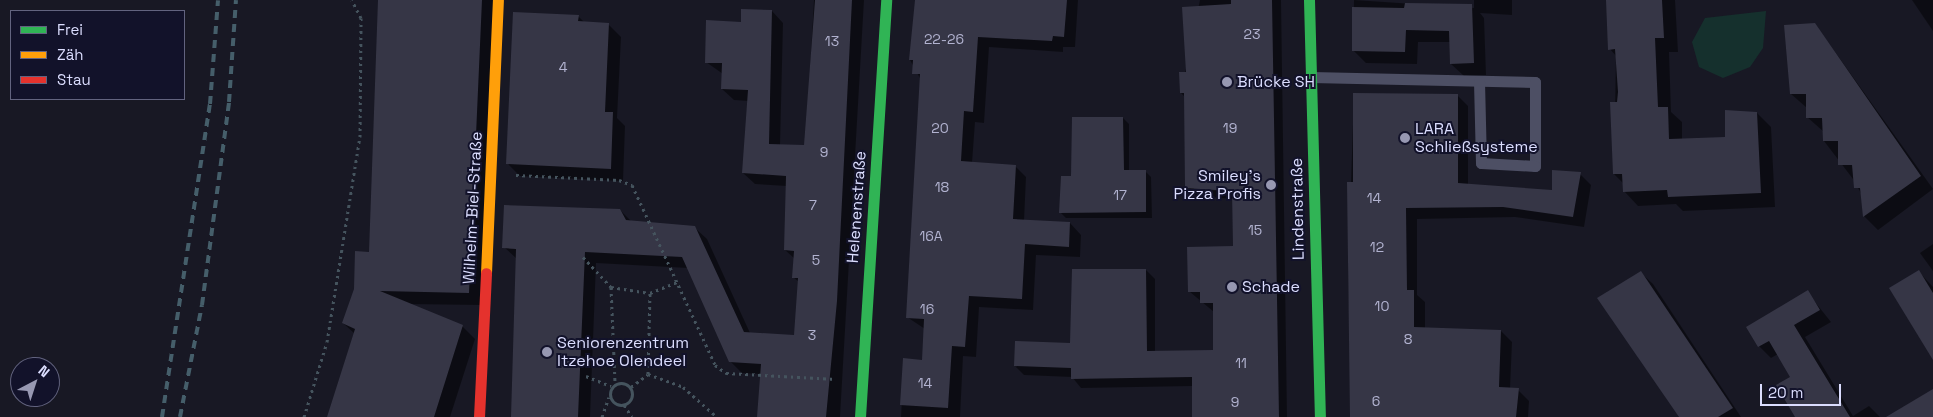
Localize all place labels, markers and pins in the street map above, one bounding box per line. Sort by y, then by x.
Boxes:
place label: Brücke SH [1237,72,1315,92]
marker: Brücke SH [1221,76,1233,88]
place label: LARA Schließsysteme [1415,119,1538,157]
marker: LARA Schließsysteme [1399,132,1411,144]
place label: Smiley's Pizza Profis [1174,166,1261,204]
marker: Smiley's Pizza Profis [1265,179,1277,191]
place label: Schade [1242,277,1300,297]
marker: Schade [1226,281,1238,293]
place label: Seniorenzentrum Itzehoe Olendeel [557,333,689,371]
marker: Seniorenzentrum Itzehoe Olendeel [541,346,553,358]

